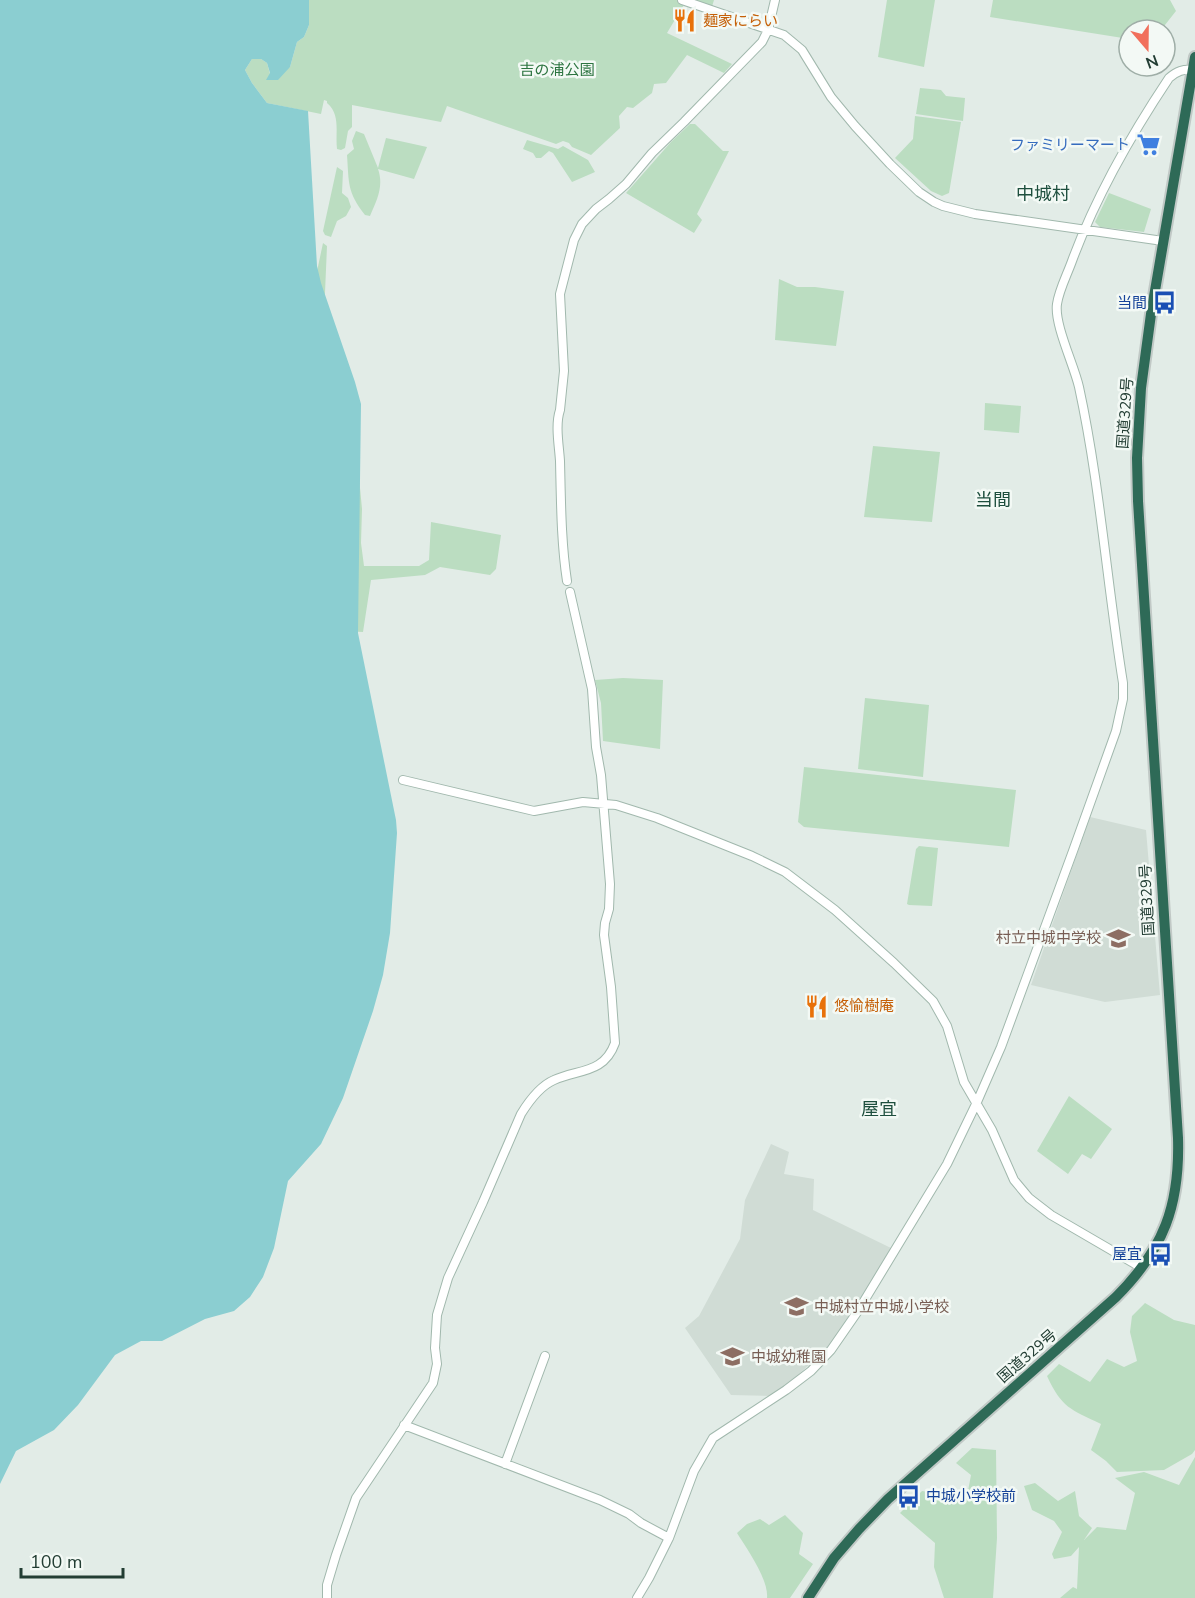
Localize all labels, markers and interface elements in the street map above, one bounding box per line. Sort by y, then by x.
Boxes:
restaurant icon: 麺家にらい [672,8,698,34]
place label: 麺家にらい [703,11,778,31]
north arrow [1117,18,1177,78]
text: N [1142,49,1161,74]
park label: 吉の浦公園 [519,60,595,80]
supermarket icon: ファミリーマート [1135,132,1161,158]
place label: ファミリーマート [1010,135,1130,155]
district label: 中城村 [1016,182,1070,206]
bus stop icon: 当間 [1152,290,1178,316]
place label: 当間 [1117,293,1147,313]
street label: 国道329号 [1113,376,1137,450]
district label: 当間 [975,488,1011,512]
street label: 国道329号 [1135,864,1159,936]
school or university icon: 村立中城中学校 [1106,925,1132,951]
place label: 村立中城中学校 [996,928,1101,948]
restaurant icon: 悠愉樹庵 [803,993,829,1019]
place label: 悠愉樹庵 [834,996,894,1016]
district label: 屋宜 [861,1097,897,1121]
bus stop icon: 屋宜 [1147,1241,1173,1267]
place label: 屋宜 [1112,1244,1142,1264]
school or university icon: 中城村立中城小学校 [783,1294,809,1320]
place label: 中城村立中城小学校 [814,1297,949,1317]
street label: 国道329号 [993,1325,1061,1387]
school or university icon: 中城幼稚園 [720,1344,746,1370]
place label: 中城幼稚園 [751,1347,826,1367]
bus stop icon: 中城小学校前 [895,1483,921,1509]
place label: 中城小学校前 [926,1486,1016,1506]
scale bar [21,1541,123,1579]
text: 100 m [30,1550,82,1574]

